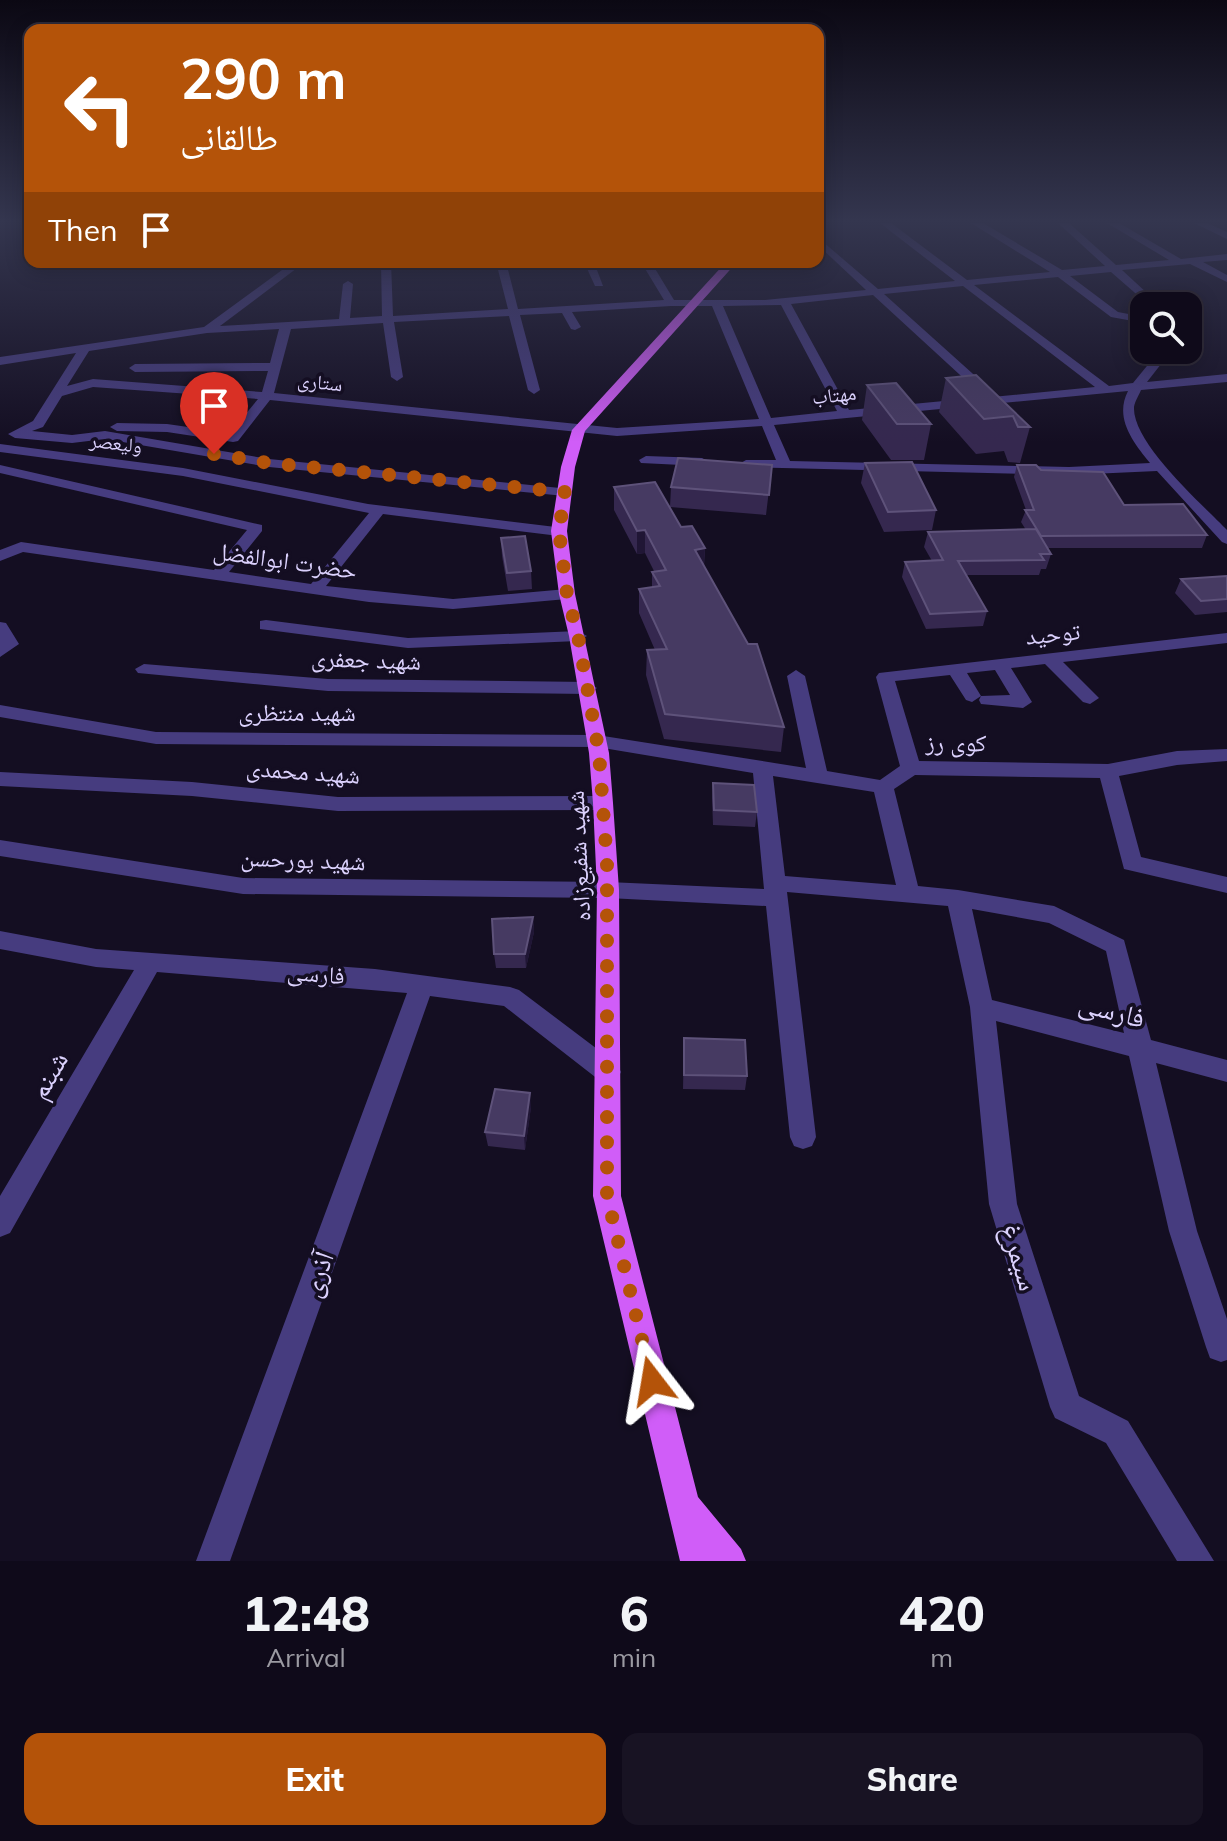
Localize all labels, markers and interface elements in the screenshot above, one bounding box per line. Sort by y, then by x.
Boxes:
text: 290 m [180,43,347,113]
icon: left [48,56,152,160]
text: طالقانی [180,114,278,159]
icon: arrive [134,208,178,252]
text: Then [48,211,118,249]
map controls [1130,292,1202,364]
button: search [1130,292,1202,364]
street label: ستاری [296,367,344,396]
pin [180,372,248,454]
street label: مهتاب [811,380,857,409]
icon: arrive [192,384,236,428]
street label: ولیعصر [87,427,144,458]
street label: حضرت ابوالفضل [211,535,359,585]
street label: توحید [1024,615,1082,651]
street label: شهید جعفری [310,642,422,676]
street label: شهید منتظری [238,697,356,727]
street label: کوی رز [924,726,987,758]
street label: شهید محمدی [245,752,361,790]
street label: شهید شفیع‌زاده [560,790,597,922]
street label: شهید پورحسن [240,842,366,876]
street label: فارسی [286,956,346,990]
street label: فارسی [1075,984,1149,1036]
street label: شبنم [20,1045,77,1106]
street label: سیمرغ [993,1219,1047,1295]
street label: آذری [292,1245,341,1302]
position arrow [610,1339,694,1423]
text: 12:48 [242,1583,370,1643]
text: 6 [620,1583,649,1643]
text: 420 [898,1583,985,1643]
text: Arrival [266,1641,346,1674]
text: min [612,1641,656,1674]
text: m [930,1641,953,1674]
button: Exit [24,1733,606,1825]
button: Share [622,1733,1203,1825]

